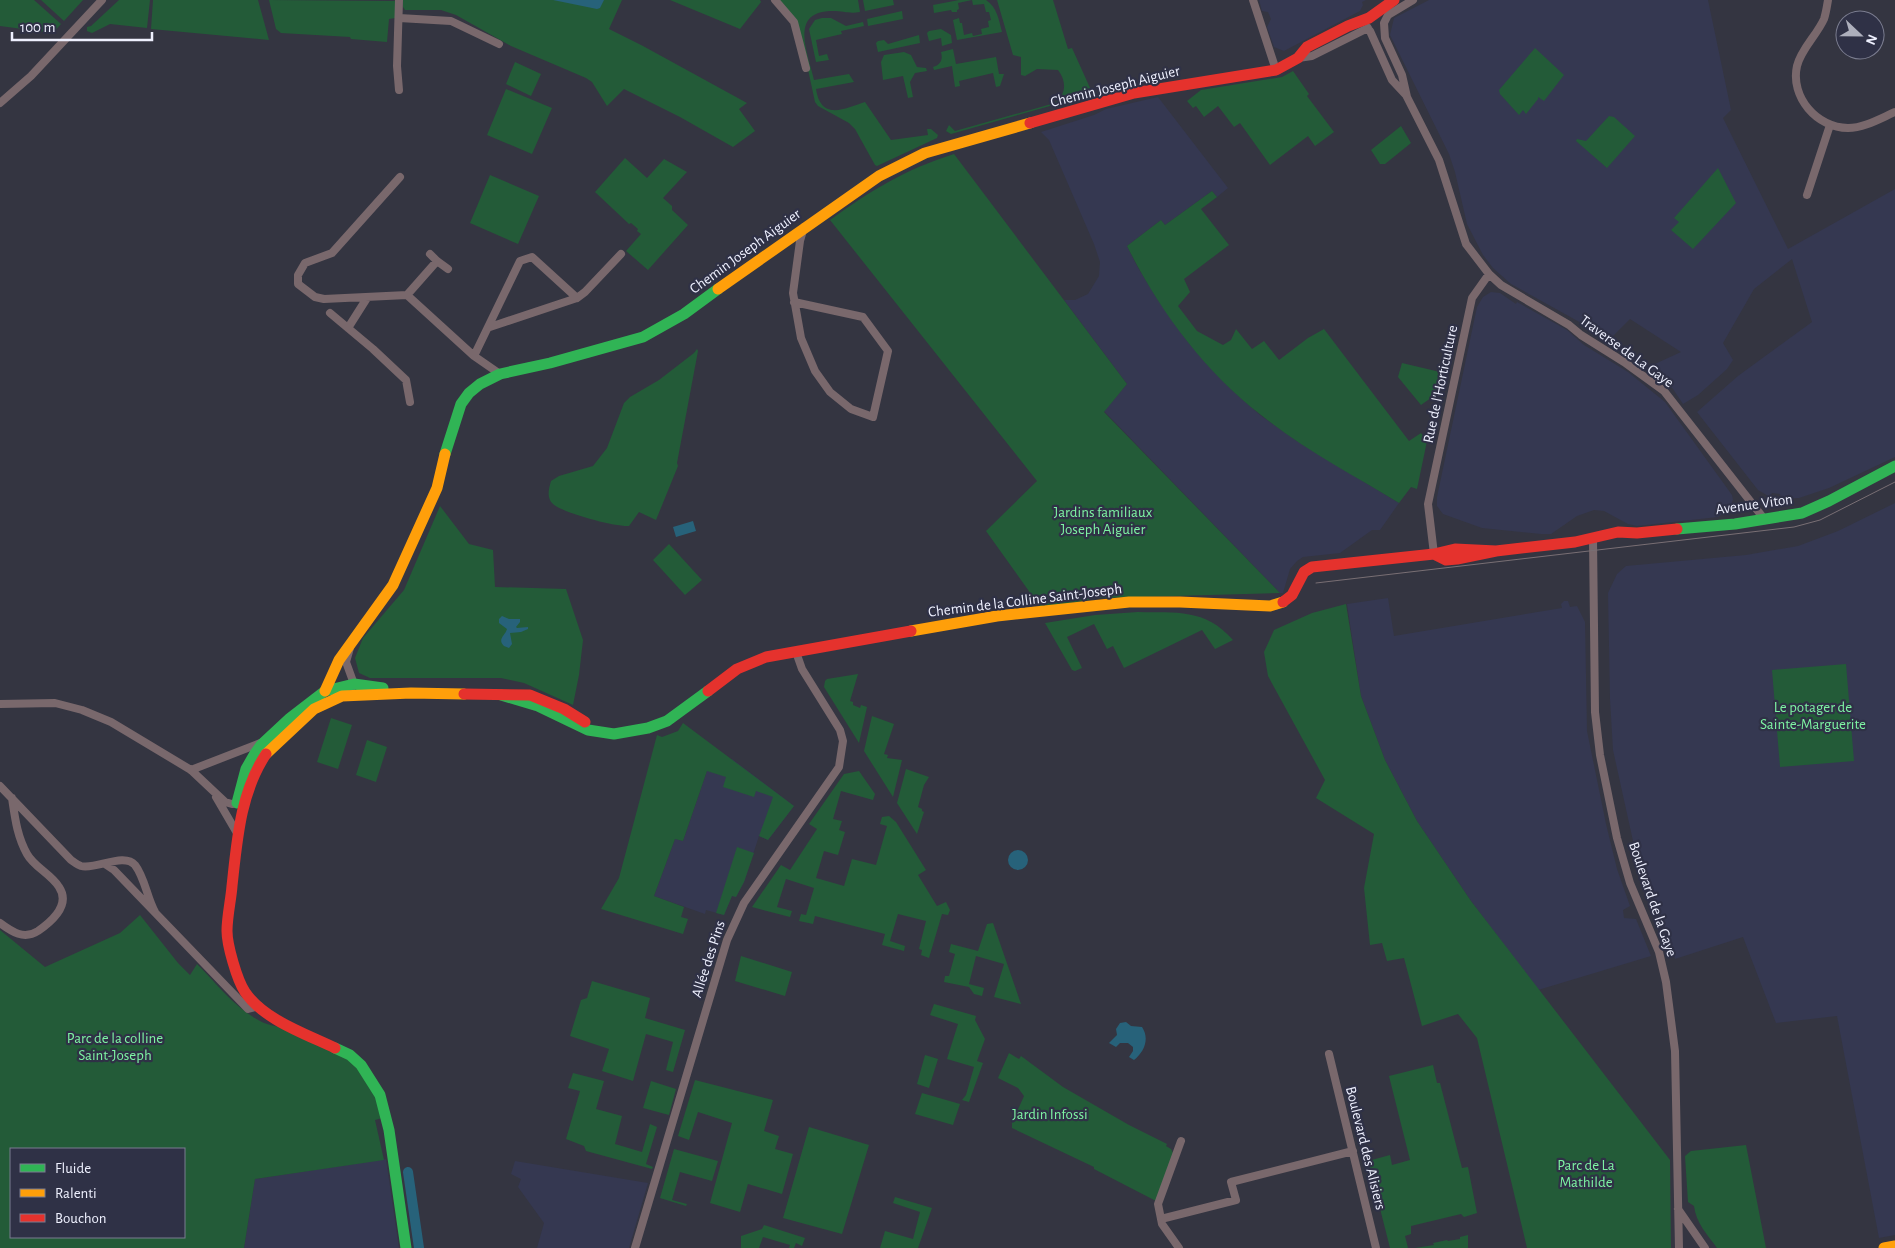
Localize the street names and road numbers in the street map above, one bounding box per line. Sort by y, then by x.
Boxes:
street label: Chemin Joseph Aiguier [1049,63,1182,110]
street label: Chemin Joseph Aiguier [687,206,804,297]
street label: Traverse de La Gaye [1577,312,1677,390]
street label: Rue de l'Horticulture [1421,324,1460,444]
street label: Avenue Viton [1714,492,1794,517]
street label: Chemin de la Colline Saint-Joseph [927,581,1123,620]
street label: Boulevard de la Gaye [1626,840,1679,959]
street label: Allée des Pins [689,919,728,999]
street label: Boulevard des Alisiers [1343,1085,1388,1211]

